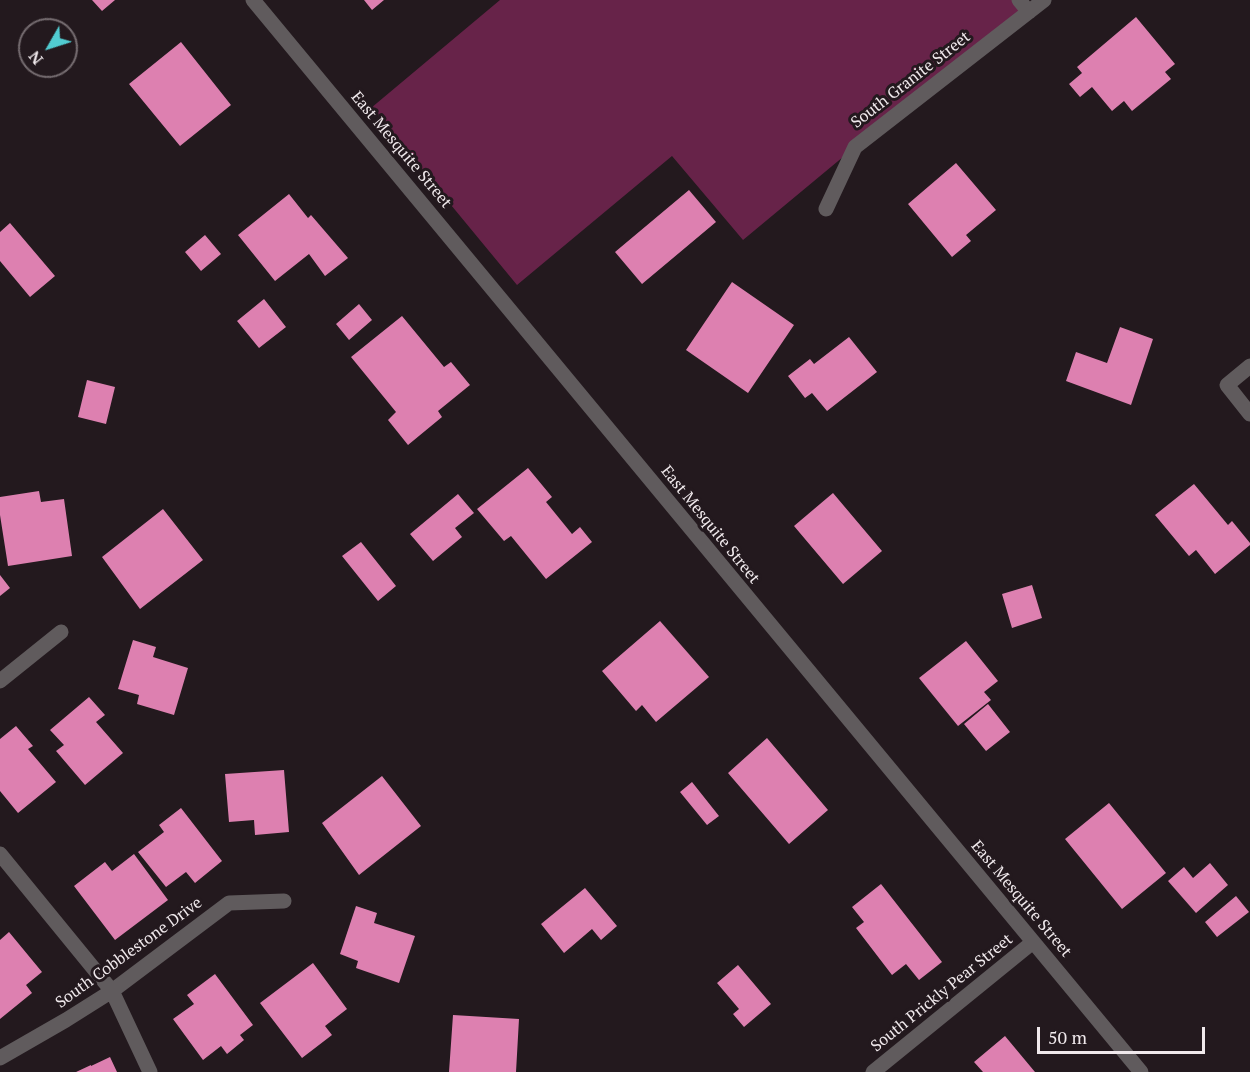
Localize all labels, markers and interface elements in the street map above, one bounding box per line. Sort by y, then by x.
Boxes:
north arrow [18,18,78,78]
street label: South Granite Street [848,28,974,132]
text: N [23,46,48,70]
street label: East Mesquite Street [347,88,455,212]
street label: East Mesquite Street [656,462,764,588]
street label: East Mesquite Street [967,837,1075,961]
street label: South Cobblestone Drive [52,893,206,1013]
street label: South Prickly Pear Street [867,930,1017,1056]
scale bar [1040,1015,1208,1053]
text: 50 m [1048,1025,1087,1049]

